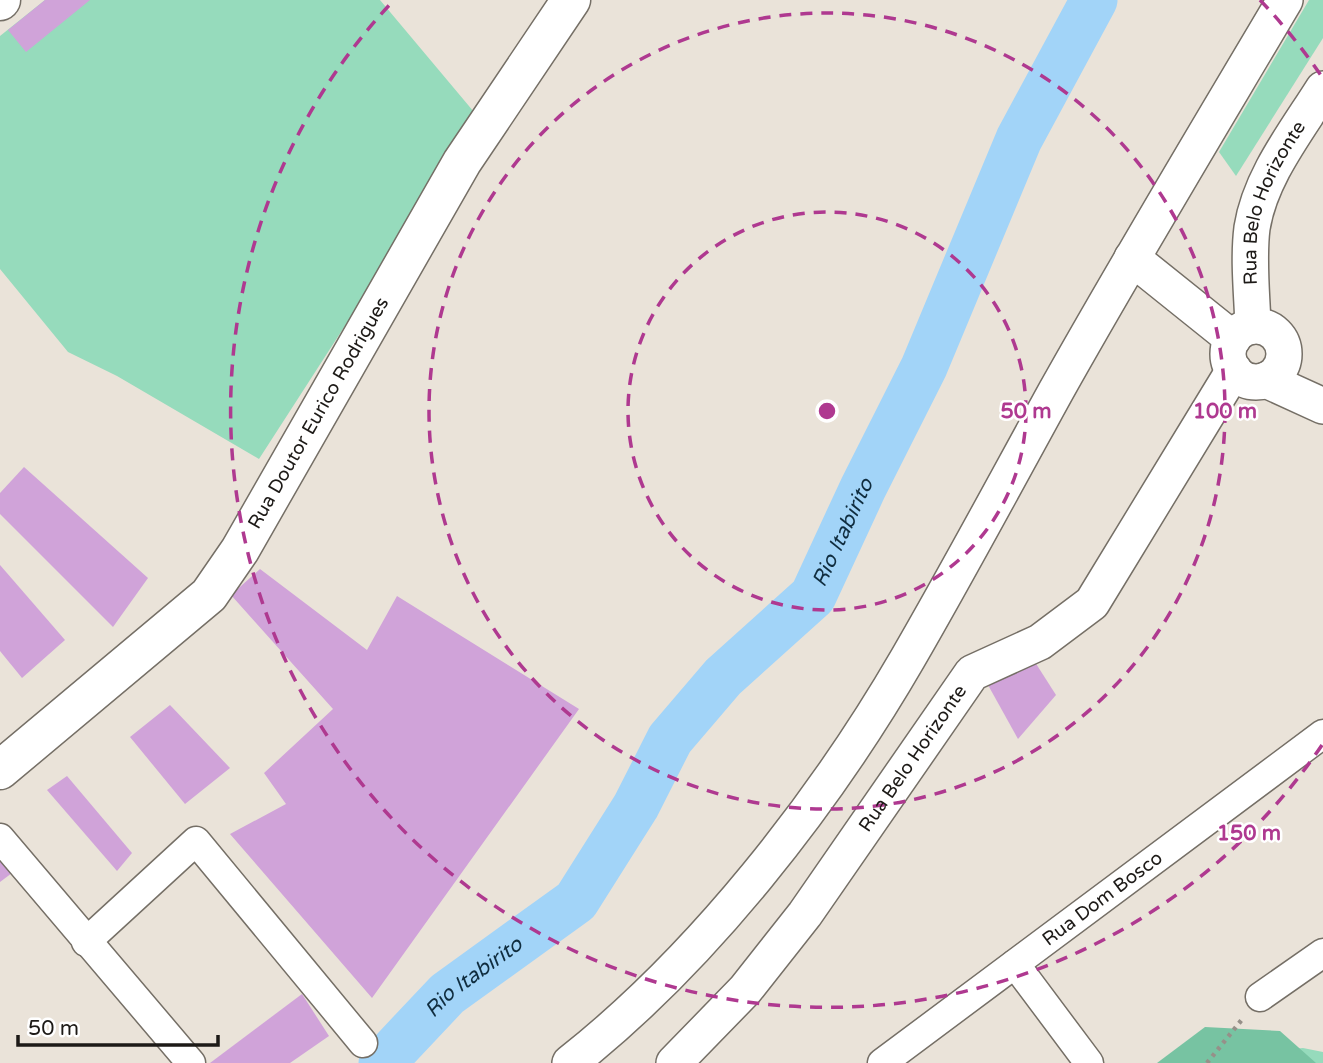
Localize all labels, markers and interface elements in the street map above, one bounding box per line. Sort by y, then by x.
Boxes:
street label: Rua Belo Horizonte [1239,117,1310,285]
street label: Rua Doutor Eurico Rodrigues [243,293,393,533]
centre of rings [815,399,839,423]
text: 50 m [1000,399,1052,424]
text: 100 m [1193,399,1257,424]
water label: Rio Itabirito [807,473,879,591]
street label: Rua Belo Horizonte [854,681,971,836]
text: 150 m [1217,821,1281,846]
street label: Rua Dom Bosco [1038,847,1167,950]
water label: Rio Itabirito [419,931,528,1022]
scale bar [18,1004,217,1048]
text: 50 m [28,1016,79,1041]

